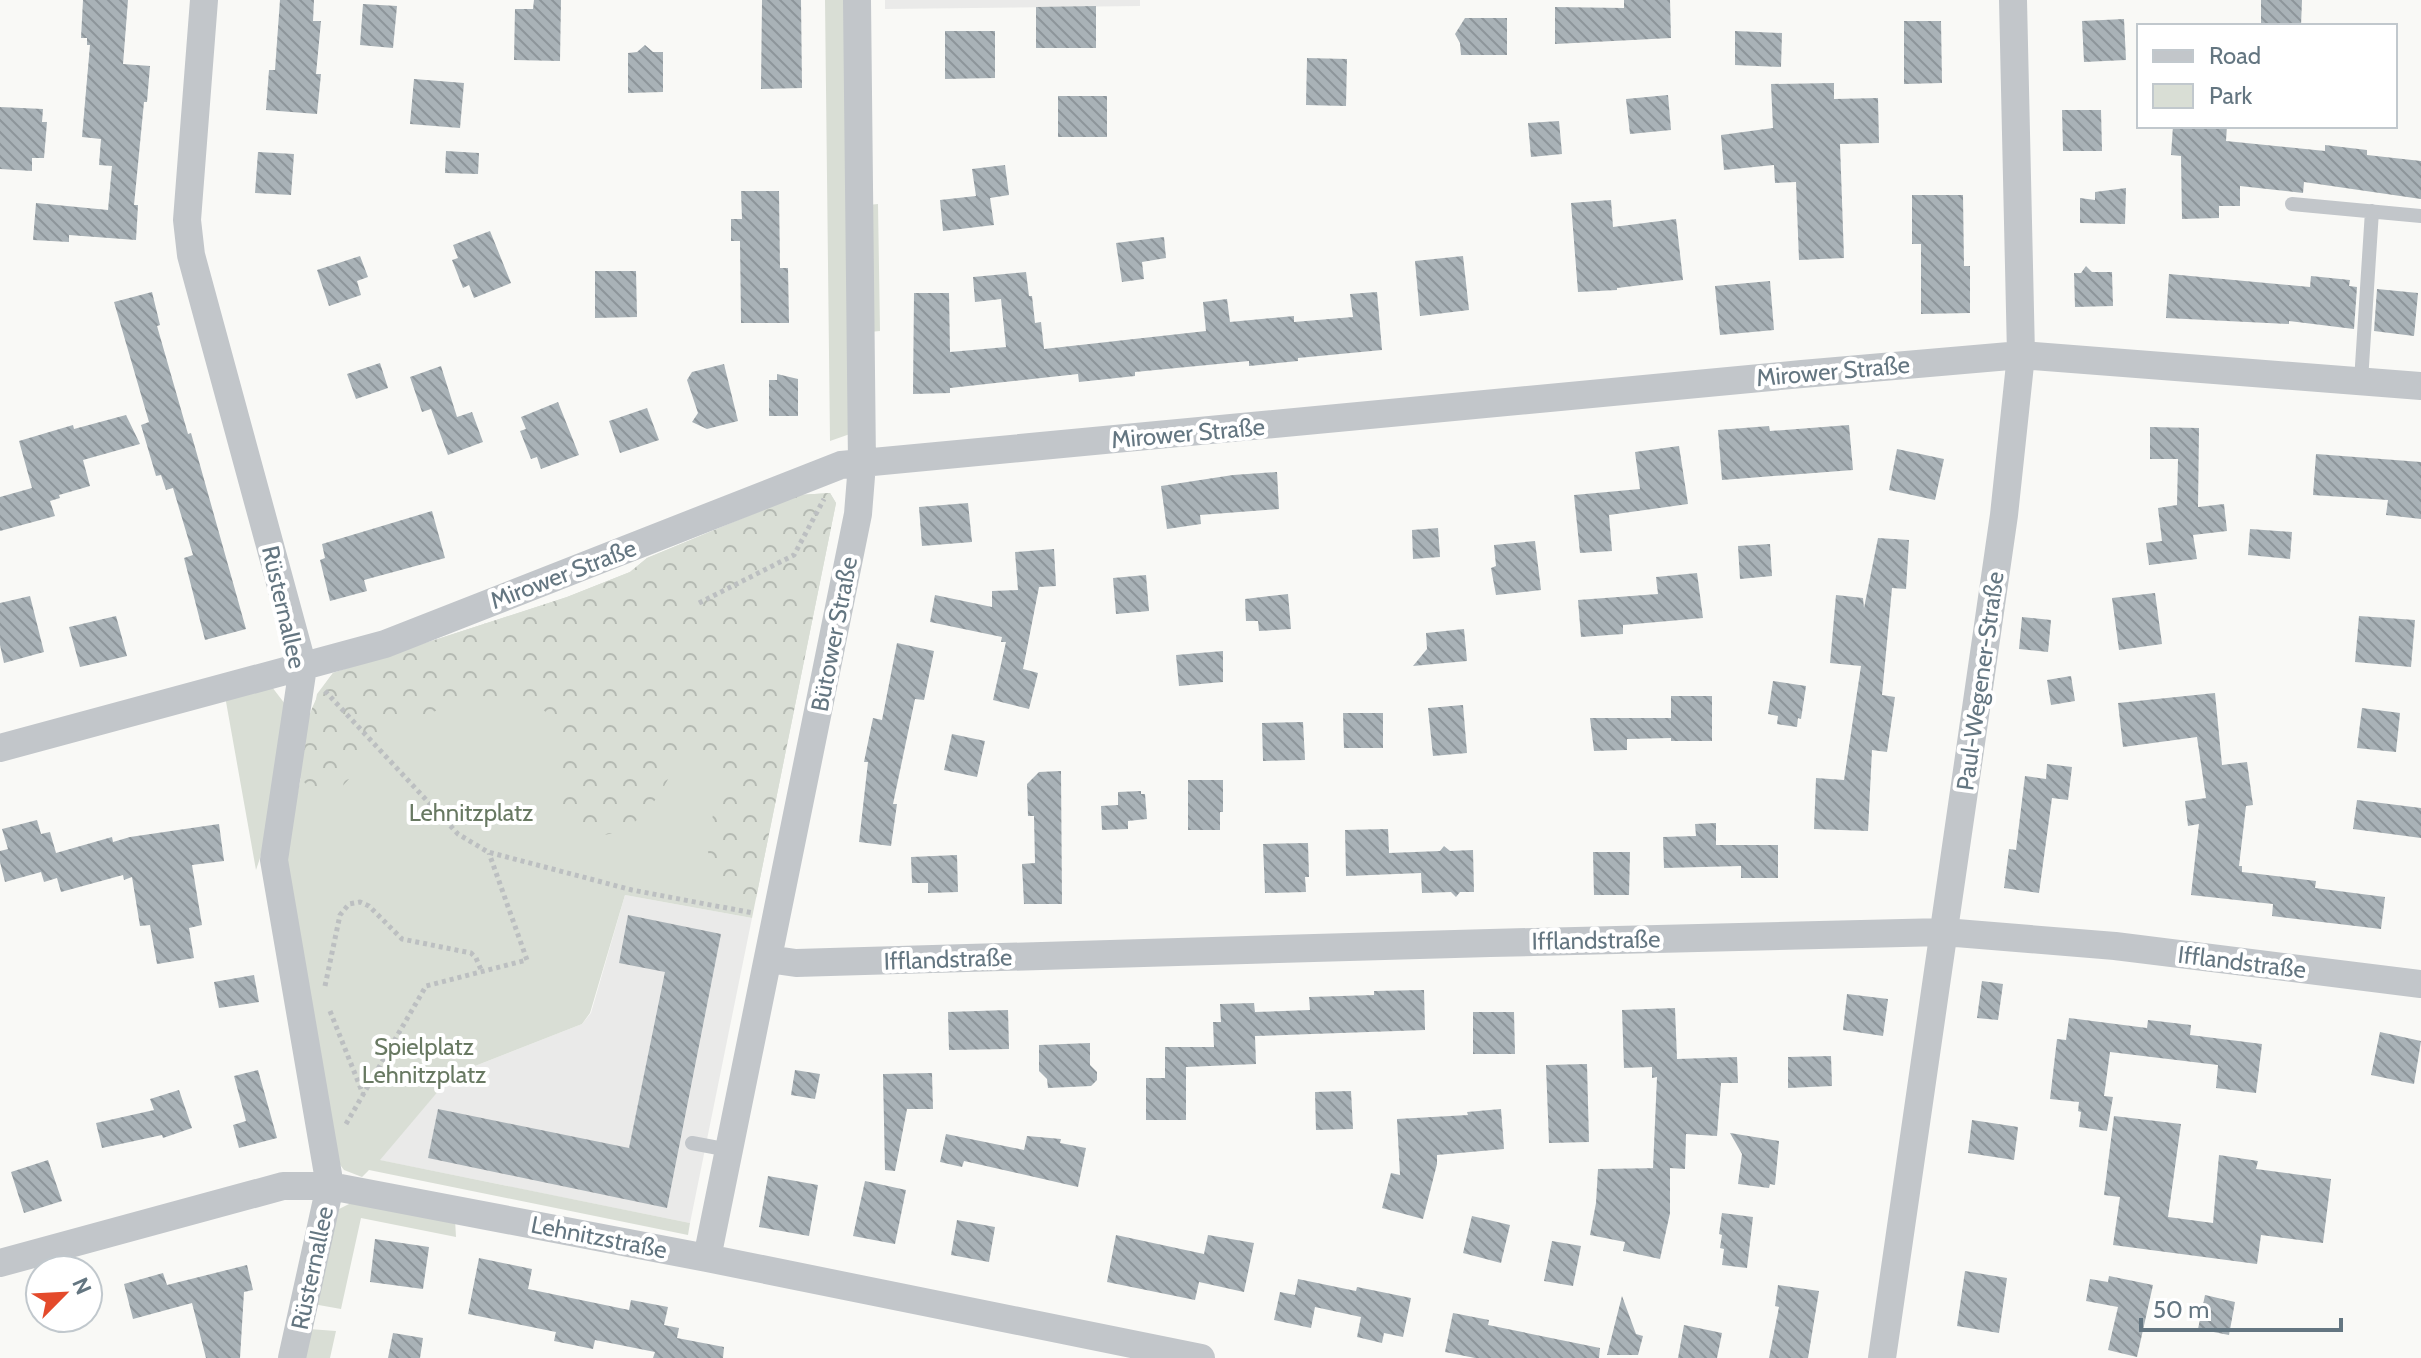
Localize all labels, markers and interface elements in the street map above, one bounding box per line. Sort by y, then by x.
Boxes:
legend [2137,24,2397,128]
text: Road [2209,41,2261,70]
text: Park [2209,81,2252,110]
street label: Mirower Straße [1755,350,1911,392]
street label: Mirower Straße [1110,412,1266,454]
street label: Mirower Straße [486,533,640,615]
street label: Rüsternallee [256,543,312,671]
street label: Bütower Straße [805,554,863,714]
street label: Paul-Wegener-Straße [1950,570,2010,792]
park label: Lehnitzplatz [409,798,533,827]
street label: Ifflandstraße [1531,924,1661,956]
street label: Ifflandstraße [2176,940,2308,984]
street label: Ifflandstraße [883,942,1013,976]
park label: Spielplatz Lehnitzplatz [362,1032,486,1089]
street label: Rüsternallee [285,1204,339,1332]
street label: Lehnitzstraße [529,1210,669,1264]
north arrow [24,1254,104,1334]
text: N [66,1273,97,1299]
scale bar [2141,1282,2341,1332]
text: 50 m [2153,1295,2209,1324]

